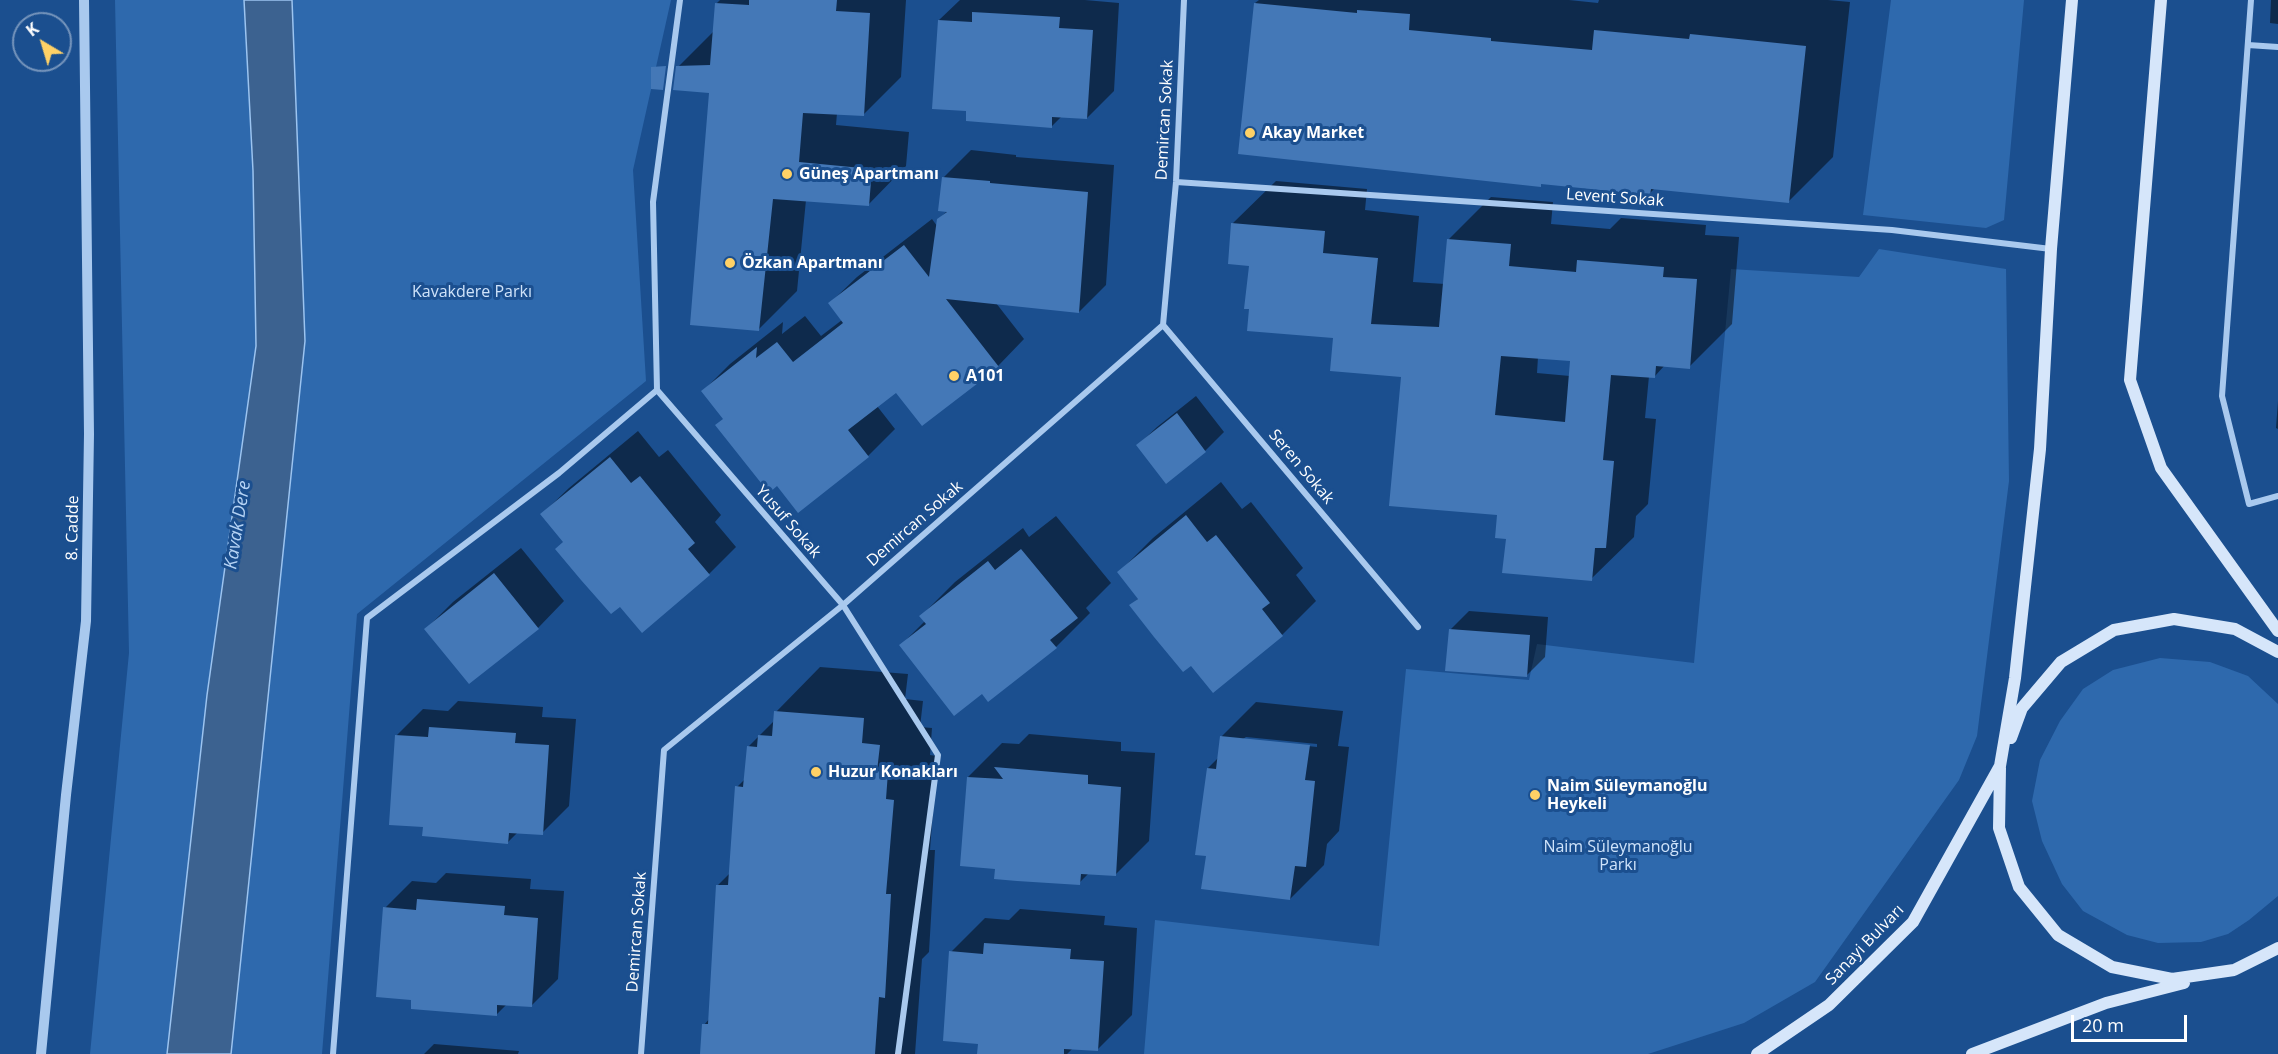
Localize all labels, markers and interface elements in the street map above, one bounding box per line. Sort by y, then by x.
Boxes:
north arrow [12,12,72,72]
text: K [21,17,43,41]
street label: Demircan Sokak [1152,59,1178,181]
place label: Akay Market [1262,123,1364,143]
marker: Akay Market [1243,126,1257,140]
place label: Güneş Apartmanı [799,164,939,184]
marker: Güneş Apartmanı [780,167,794,181]
street label: Levent Sokak [1565,185,1665,211]
place label: Özkan Apartmanı [742,253,883,273]
marker: Özkan Apartmanı [723,256,737,270]
park label: Kavakdere Parkı [412,282,532,302]
place label: A101 [966,366,1004,386]
marker: A101 [947,369,961,383]
street label: Seren Sokak [1264,426,1338,508]
street label: Demircan Sokak [863,477,967,571]
water label: Kavak Dere [220,479,256,571]
street label: Yusuf Sokak [751,482,825,562]
street label: 8. Cadde [63,495,83,561]
place label: Huzur Konakları [828,762,958,782]
marker: Huzur Konakları [809,765,823,779]
place label: Naim Süleymanoğlu Heykeli [1547,776,1707,814]
marker: Naim Süleymanoğlu Heykeli [1528,788,1542,802]
park label: Naim Süleymanoğlu Parkı [1543,837,1693,875]
street label: Demircan Sokak [623,871,651,993]
street label: Sanayi Bulvarı [1822,901,1908,989]
scale bar [2074,1003,2190,1041]
text: 20 m [2082,1013,2124,1037]

